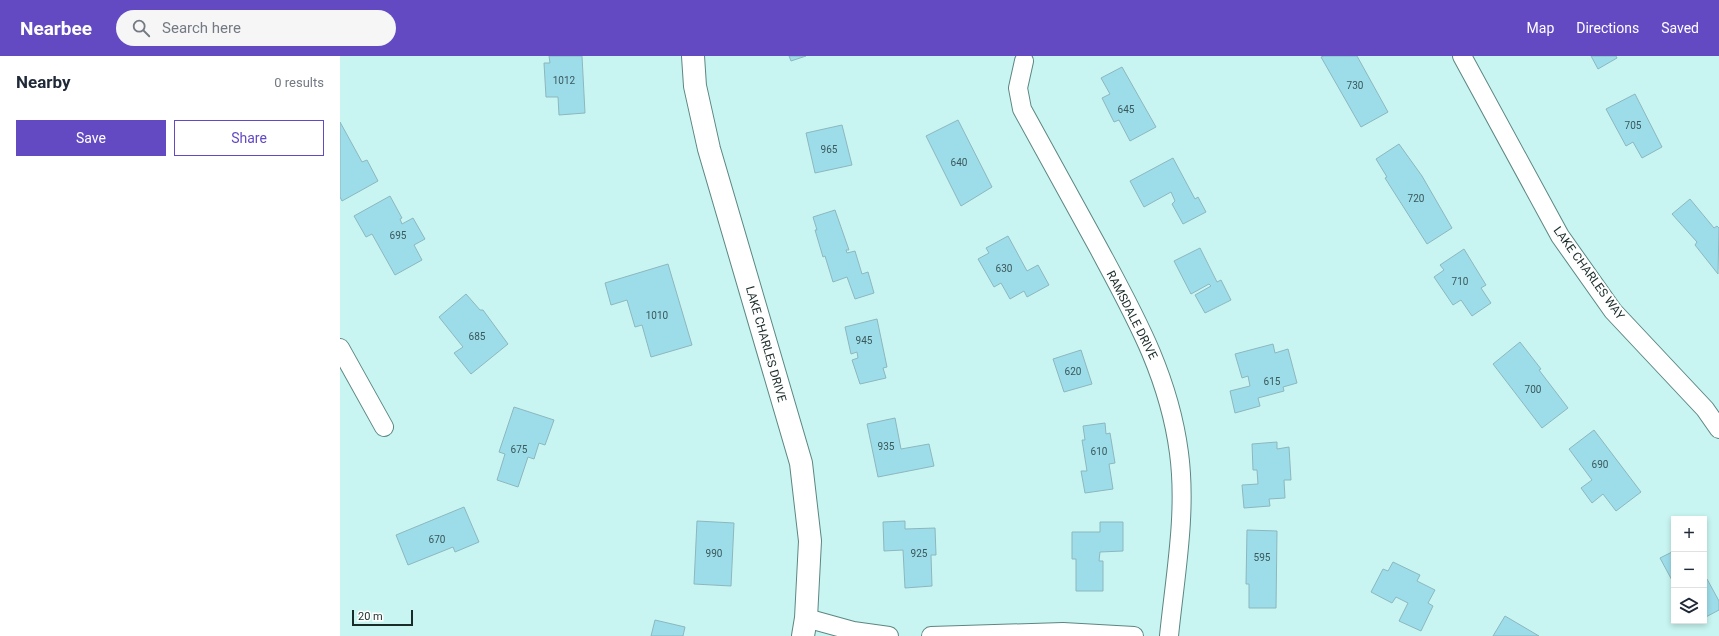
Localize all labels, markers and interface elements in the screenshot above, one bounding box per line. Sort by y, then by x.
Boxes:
search box [116,10,396,46]
text: Nearbee [20,17,92,40]
icon: search [130,17,152,39]
text: Search here [162,19,241,37]
text: Map [1527,20,1554,36]
text: Directions [1576,20,1639,36]
text: Saved [1661,20,1699,36]
text: Nearby [16,72,71,92]
text: 0 results [274,75,324,90]
house number: 1012 [553,75,576,86]
house number: 730 [1347,80,1364,91]
house number: 645 [1118,104,1135,115]
button: Save [16,120,166,156]
button: Share [174,120,324,156]
house number: 705 [1625,120,1642,131]
house number: 965 [821,144,838,155]
house number: 640 [951,157,968,168]
house number: 720 [1408,193,1425,204]
street label: LAKE CHARLES WAY [1551,224,1628,323]
house number: 695 [390,230,407,241]
house number: 630 [996,263,1013,274]
street label: RAMSDALE DRIVE [1104,268,1160,362]
house number: 710 [1452,276,1469,287]
street label: LAKE CHARLES DRIVE [743,284,789,404]
house number: 1010 [646,310,669,321]
house number: 685 [469,331,486,342]
house number: 945 [856,335,873,346]
house number: 620 [1065,366,1082,377]
house number: 615 [1264,376,1281,387]
house number: 700 [1525,384,1542,395]
house number: 935 [878,441,895,452]
house number: 675 [511,444,528,455]
house number: 610 [1091,446,1108,457]
house number: 690 [1592,459,1609,470]
map controls [1671,516,1707,624]
button: + [1671,516,1707,552]
house number: 670 [429,534,446,545]
house number: 990 [706,548,723,559]
house number: 925 [911,548,928,559]
house number: 595 [1254,552,1271,563]
button: − [1671,552,1707,588]
button: layers [1671,588,1707,624]
scale bar [352,608,413,627]
text: 20 m [358,610,383,623]

